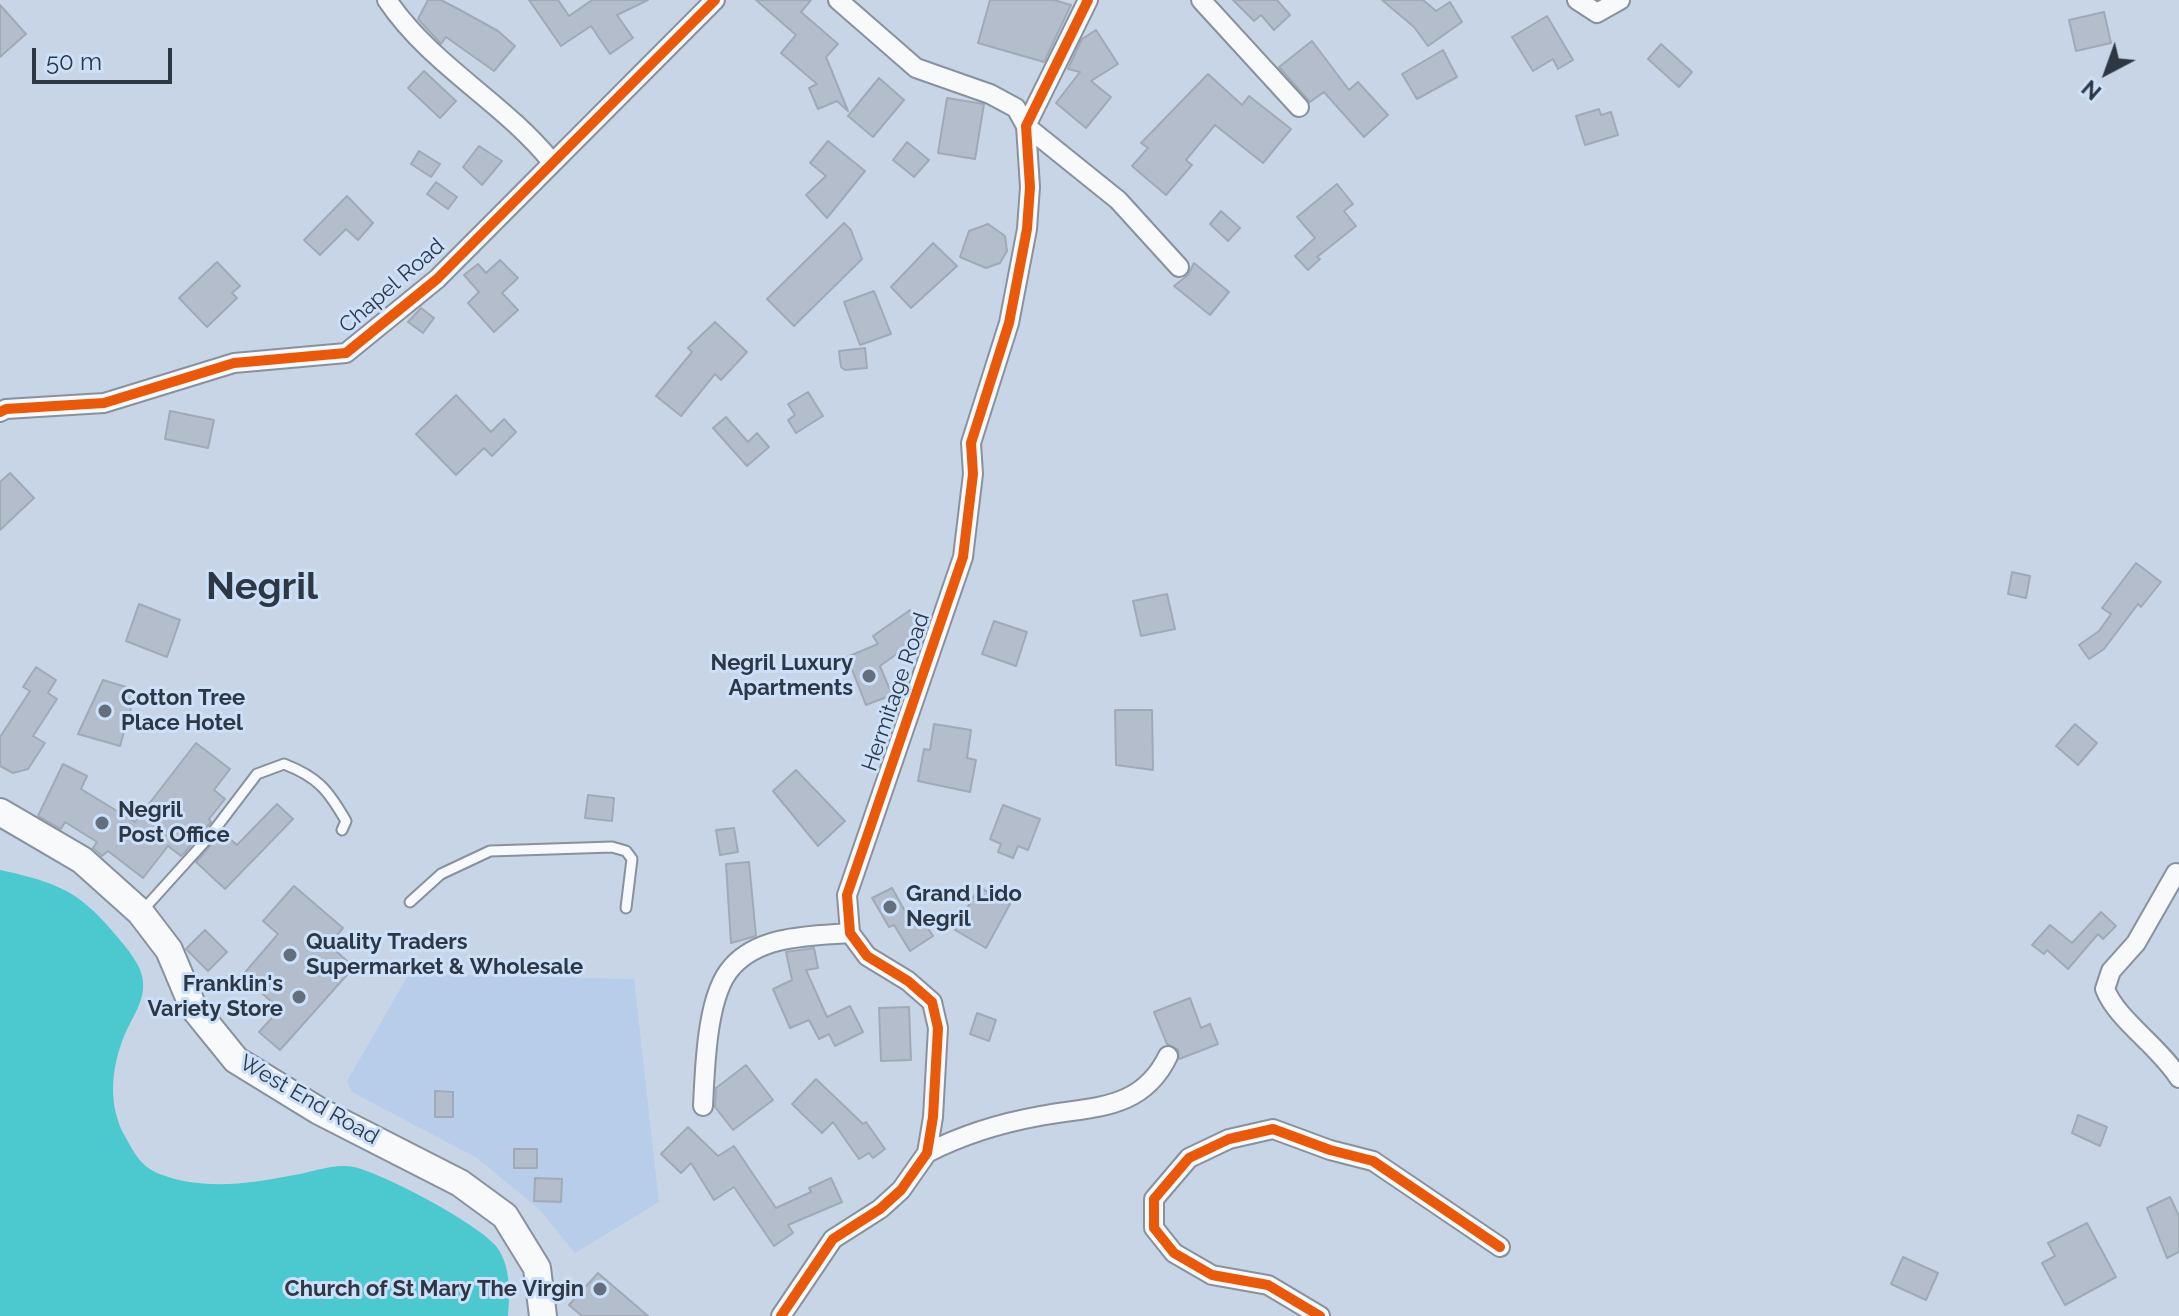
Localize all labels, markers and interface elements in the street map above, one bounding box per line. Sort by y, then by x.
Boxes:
scale bar [36,32,176,82]
north arrow [2067,32,2147,112]
text: 50 m [46,47,102,76]
text: N [2076,75,2106,105]
street label: Chapel Road [334,233,450,339]
district label: Negril [206,565,318,611]
street label: Hermitage Road [857,609,935,775]
place label: Negril Luxury Apartments [711,650,853,702]
marker: Negril Luxury Apartments [860,667,878,685]
place label: Cotton Tree Place Hotel [121,685,245,736]
marker: Cotton Tree Place Hotel [96,702,114,720]
place label: Negril Post Office [118,797,230,848]
marker: Negril Post Office [93,814,111,832]
place label: Grand Lido Negril [906,881,1022,932]
marker: Grand Lido Negril [881,898,899,916]
place label: Quality Traders Supermarket & Wholesale [306,929,583,980]
marker: Quality Traders Supermarket & Wholesale [281,946,299,964]
place label: Franklin's Variety Store [147,971,283,1022]
marker: Franklin's Variety Store [290,988,308,1006]
street label: West End Road [235,1050,383,1150]
place label: Church of St Mary The Virgin [285,1276,584,1302]
marker: Church of St Mary The Virgin [591,1280,609,1298]

